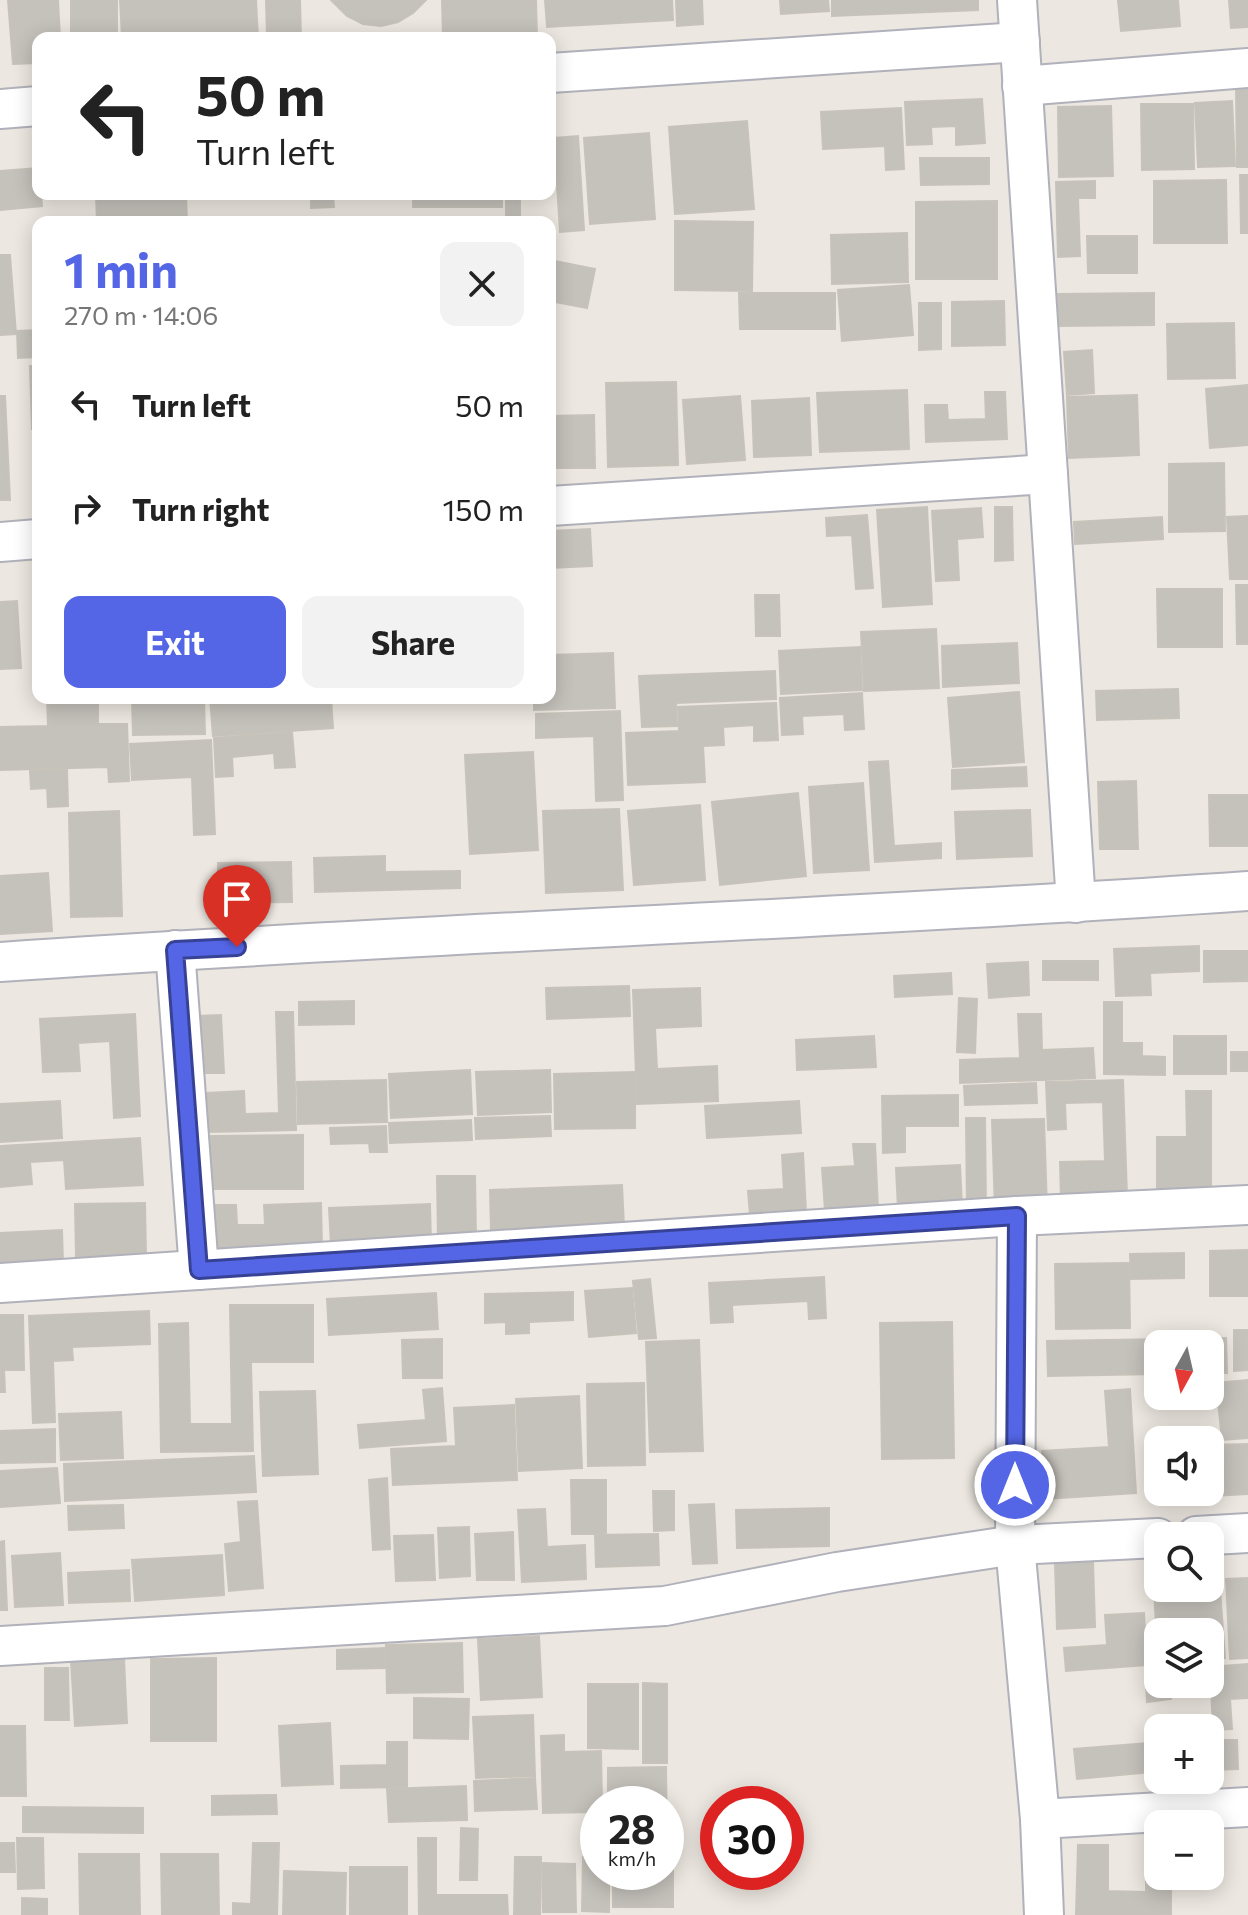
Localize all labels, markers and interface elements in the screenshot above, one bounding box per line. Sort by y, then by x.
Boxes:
text: 50 m [196,59,325,128]
icon: left [64,64,168,168]
text: Turn left [196,128,335,172]
text: 1 min [64,239,178,298]
button: close [440,242,524,326]
text: 270 m · 14:06 [64,299,218,330]
icon: left [64,382,108,426]
text: Turn left [132,386,251,423]
text: 50 m [455,386,524,423]
icon: right [64,486,108,530]
text: Turn right [132,490,269,527]
text: 150 m [442,490,524,527]
button: Exit [64,596,286,688]
button: Share [302,596,524,688]
pin [203,865,271,947]
icon: arrive [215,877,259,921]
north arrow [1144,1330,1224,1410]
map controls [1144,1330,1224,1890]
button: sound [1144,1426,1224,1506]
position arrow [973,1443,1057,1527]
button: search [1144,1522,1224,1602]
button: layers [1144,1618,1224,1698]
button: + [1144,1714,1224,1794]
speed limit sign: 30 [700,1786,804,1890]
text: 28 [608,1803,656,1852]
button: − [1144,1810,1224,1890]
text: km/h [608,1846,656,1870]

